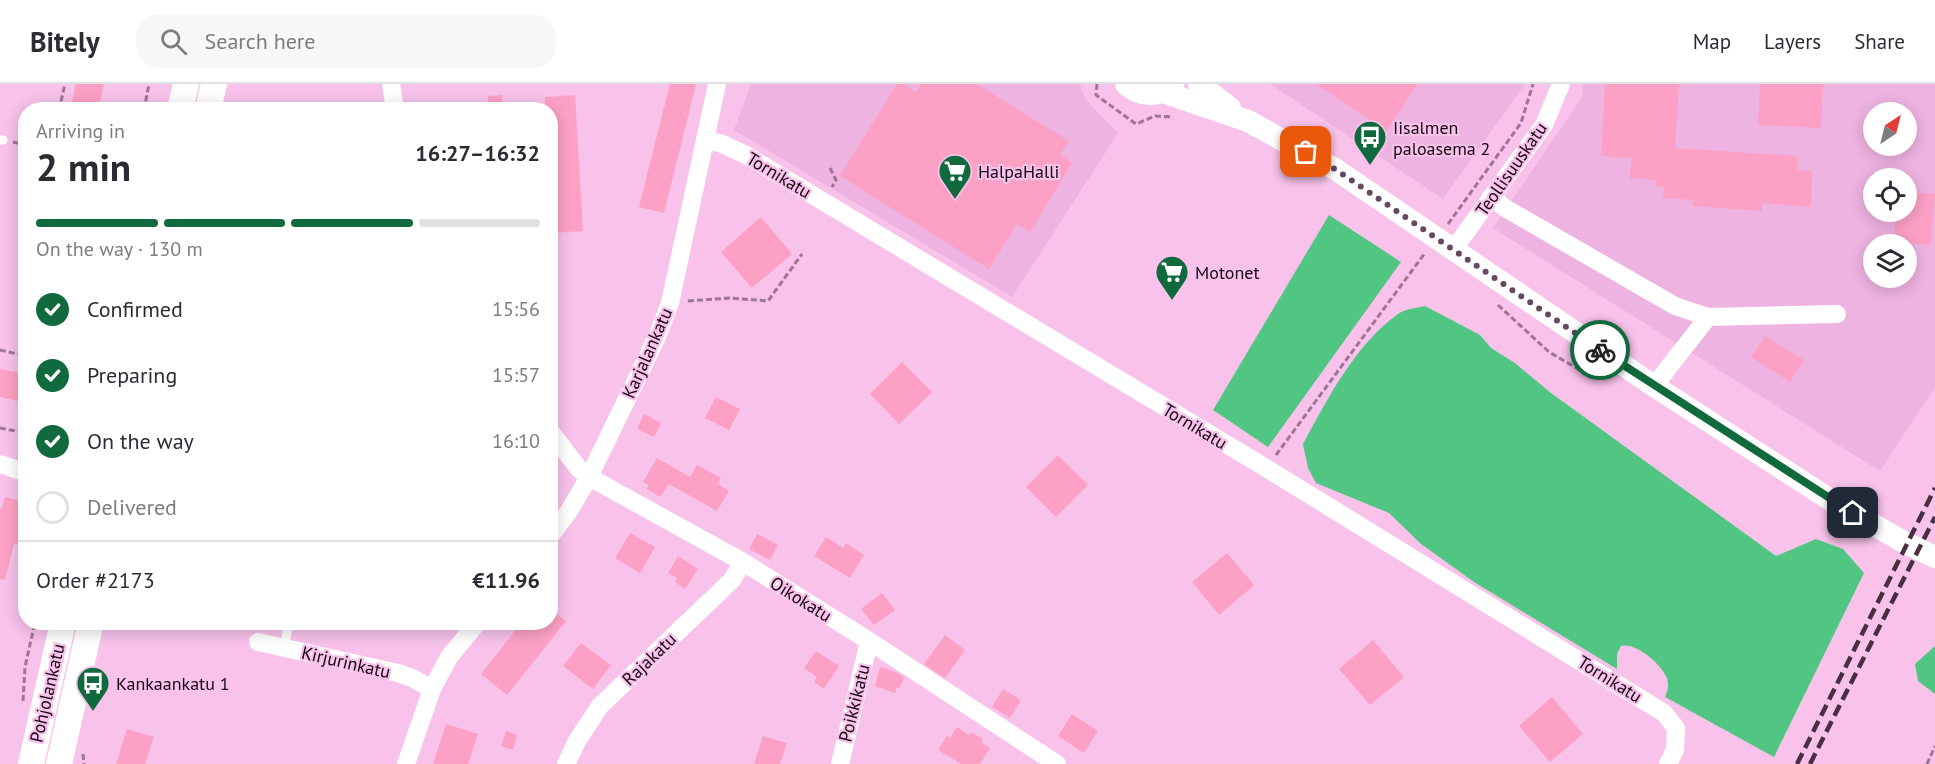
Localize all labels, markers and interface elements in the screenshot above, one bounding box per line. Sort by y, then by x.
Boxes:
search box [136,14,556,68]
text: Bitely [30,23,100,60]
icon: search [157,25,190,58]
text: Search here [205,27,316,55]
text: Map [1693,28,1731,55]
text: Layers [1764,28,1821,55]
text: Share [1854,28,1905,55]
north arrow [1863,102,1917,156]
map controls [1863,102,1917,288]
place label: Iisalmen paloasema 2 [1393,116,1490,160]
text: Arriving in [36,118,125,144]
street label: Teollisuuskatu [1470,118,1552,220]
bus stop icon: Iisalmen paloasema 2 [1352,119,1388,166]
pin [1280,126,1331,177]
icon: bag [1289,135,1322,168]
text: 16:27–16:32 [415,139,540,167]
text: 2 min [36,141,131,192]
street label: Tornikatu [742,147,816,203]
supermarket icon: HalpaHalli [937,153,973,200]
place label: HalpaHalli [978,160,1059,183]
button: locate [1863,168,1917,222]
button: layers [1863,234,1917,288]
text: On the way · 130 m [36,236,203,262]
supermarket icon: Motonet [1154,254,1190,301]
place label: Motonet [1195,261,1260,284]
icon: check [36,293,69,326]
text: Confirmed [87,295,183,323]
text: 15:56 [492,296,540,322]
street label: Karjalankatu [617,304,677,402]
courier [1570,320,1630,380]
icon: bike [1584,334,1617,367]
icon: check [36,359,69,392]
text: Preparing [87,361,177,389]
text: 15:57 [492,362,540,388]
street label: Tornikatu [1158,398,1232,454]
icon: check [36,425,69,458]
text: On the way [87,427,194,455]
text: 16:10 [492,428,540,454]
pin [1827,487,1878,538]
text: Delivered [87,493,177,521]
icon: home [1836,496,1869,529]
text: Order #2173 [36,566,155,594]
text: €11.96 [472,566,540,594]
street label: Oikokatu [766,571,836,627]
street label: Rajakatu [617,628,681,690]
street label: Pohjolankatu [24,641,70,745]
street label: Kirjurinkatu [299,641,393,683]
street label: Tornikatu [1574,650,1646,708]
street label: Poikkikatu [833,662,875,744]
bus stop icon: Kankaankatu 1 [75,665,111,712]
place label: Kankaankatu 1 [116,672,230,695]

